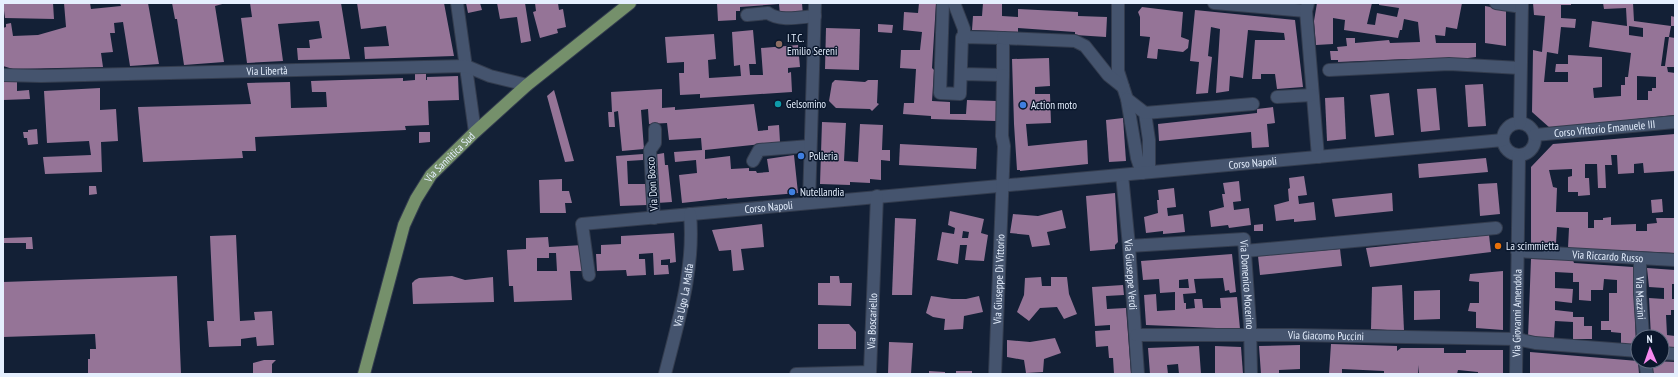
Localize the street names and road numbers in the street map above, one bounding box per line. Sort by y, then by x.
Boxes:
street label: Via Libertà [245,63,288,78]
street label: Corso Vittorio Emanuele III [1554,117,1656,140]
street label: Via Sannitica Sud [421,129,478,186]
street label: Corso Napoli [1228,154,1277,172]
street label: Via Don Bosco [643,156,661,212]
street label: Corso Napoli [744,198,793,216]
street label: Via Giuseppe Di Vittorio [990,233,1008,325]
street label: Via Giuseppe Verdi [1121,238,1140,310]
street label: Via Domenico Mocerino [1237,238,1257,330]
street label: Via Riccardo Russo [1571,247,1644,265]
street label: Via Ugo La Malfa [670,263,696,329]
street label: Via Giovanni Amendola [1509,269,1524,358]
street label: Via Mazzini [1633,275,1649,320]
street label: Via Boscariello [864,293,880,350]
street label: Via Giacomo Puccini [1287,328,1364,343]

